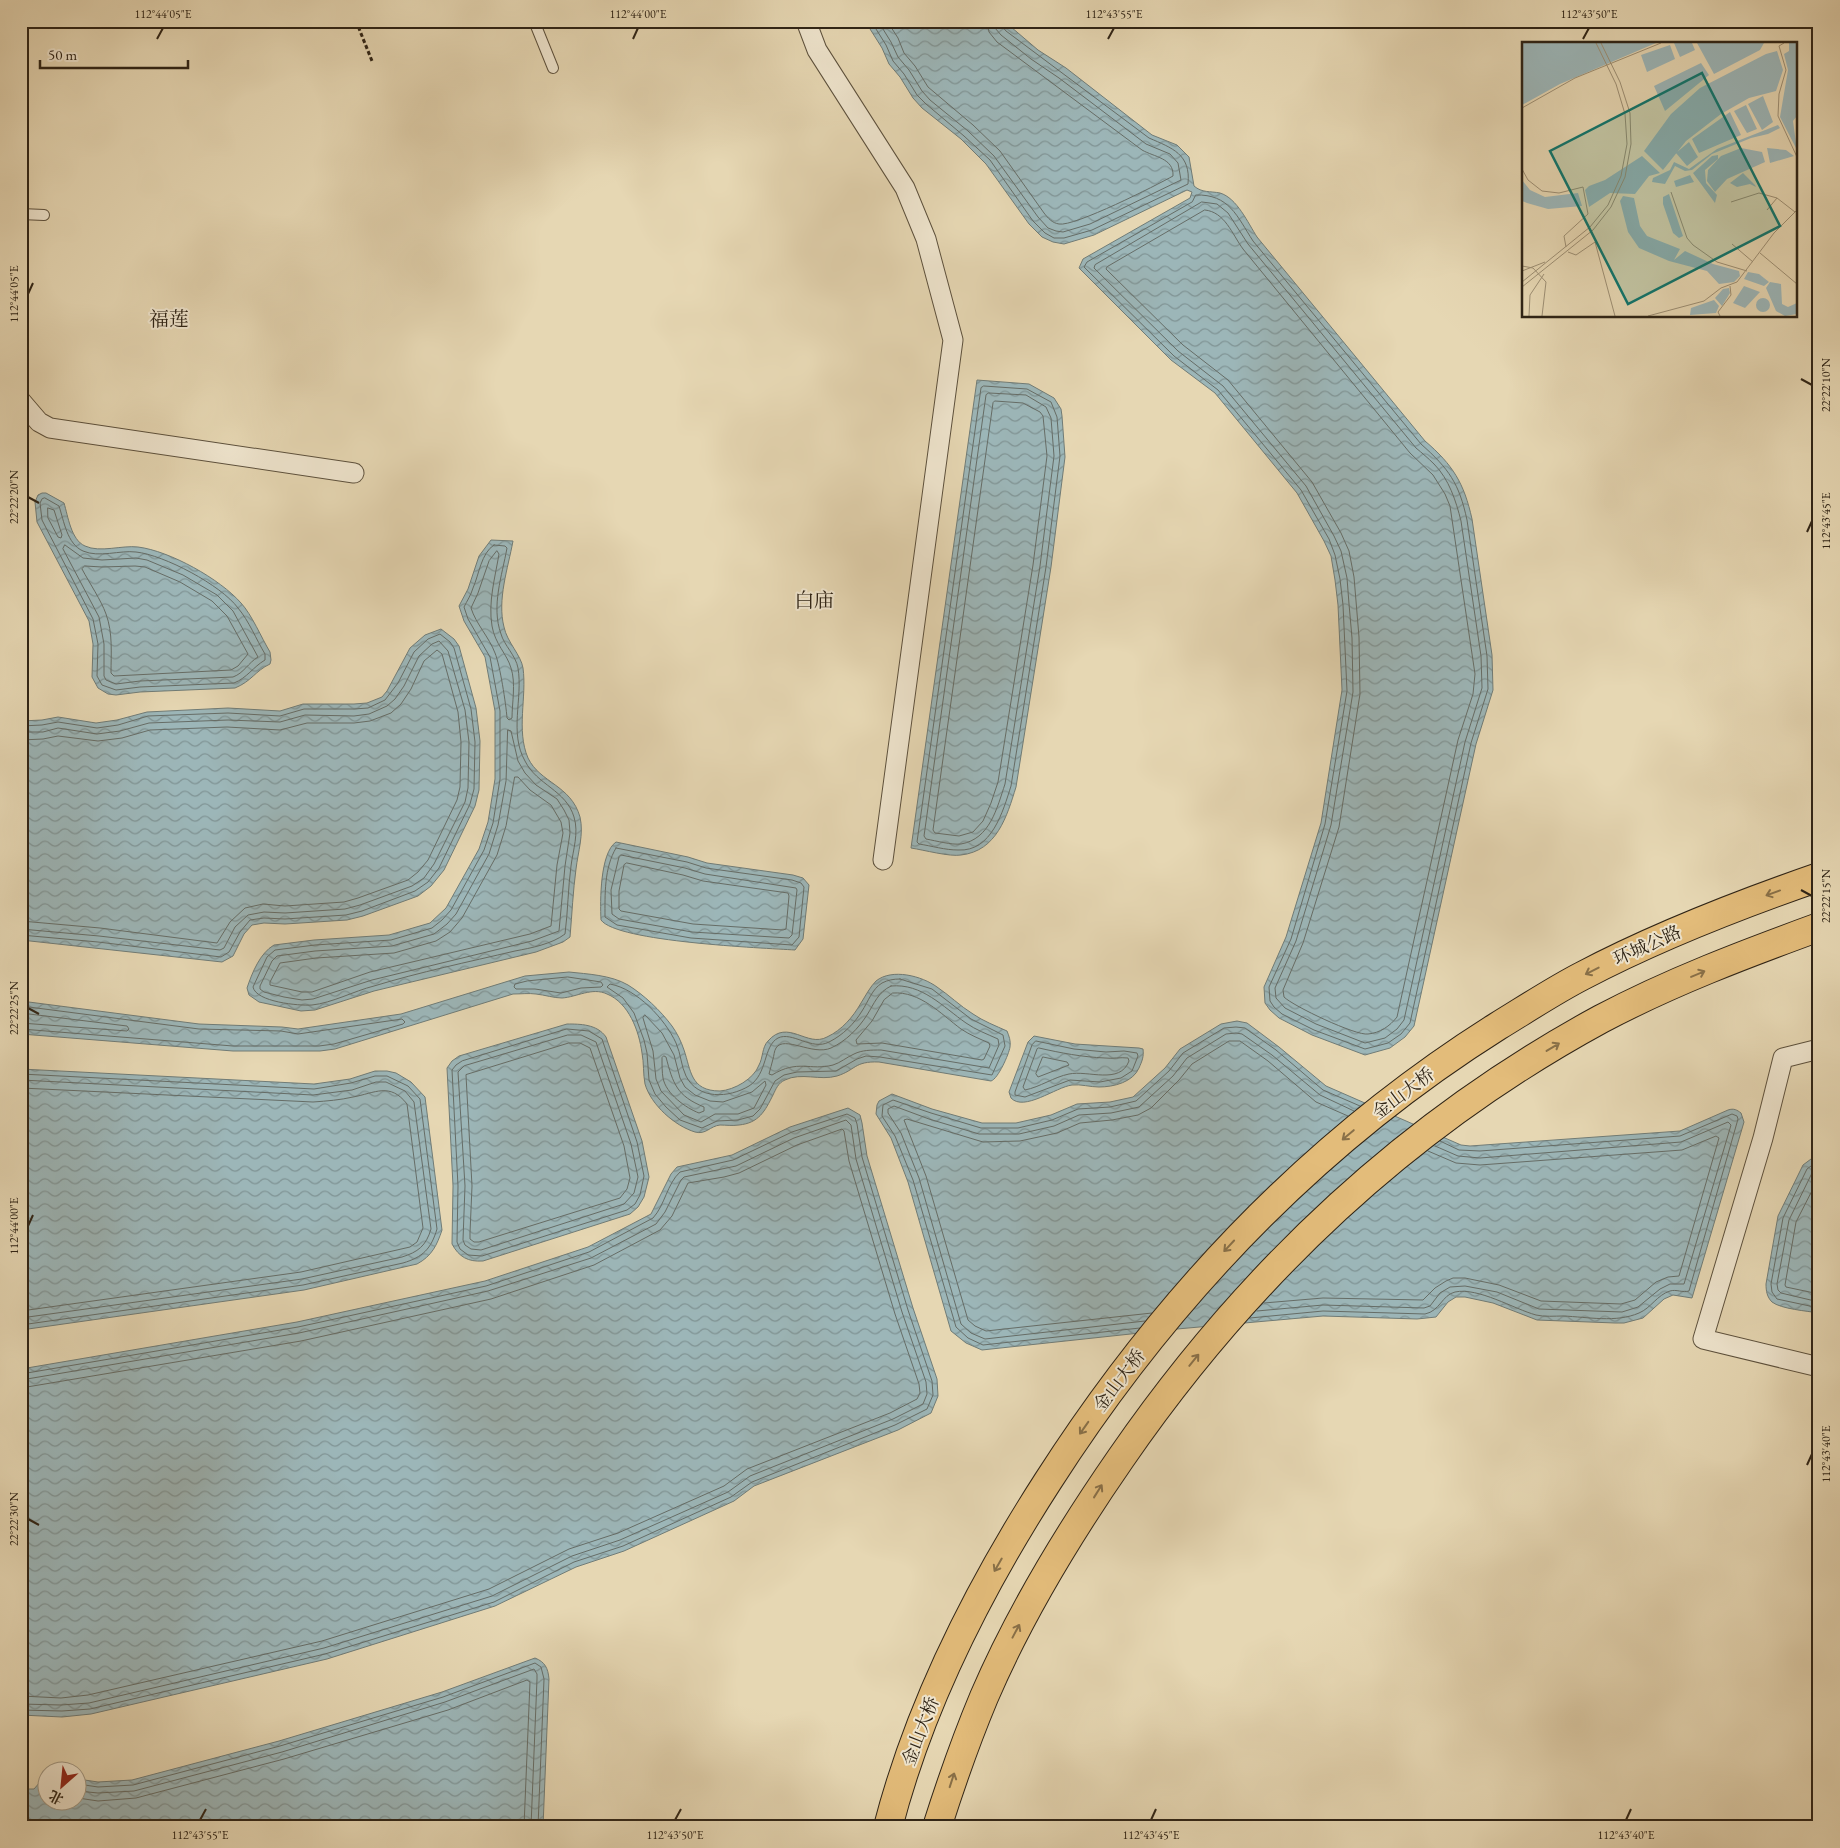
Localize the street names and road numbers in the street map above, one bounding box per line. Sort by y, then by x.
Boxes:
street label: 环城公路 [1609,920,1685,970]
street label: 金山大桥 [1367,1062,1439,1124]
street label: 金山大桥 [1088,1344,1150,1416]
street label: 金山大桥 [896,1693,944,1769]

